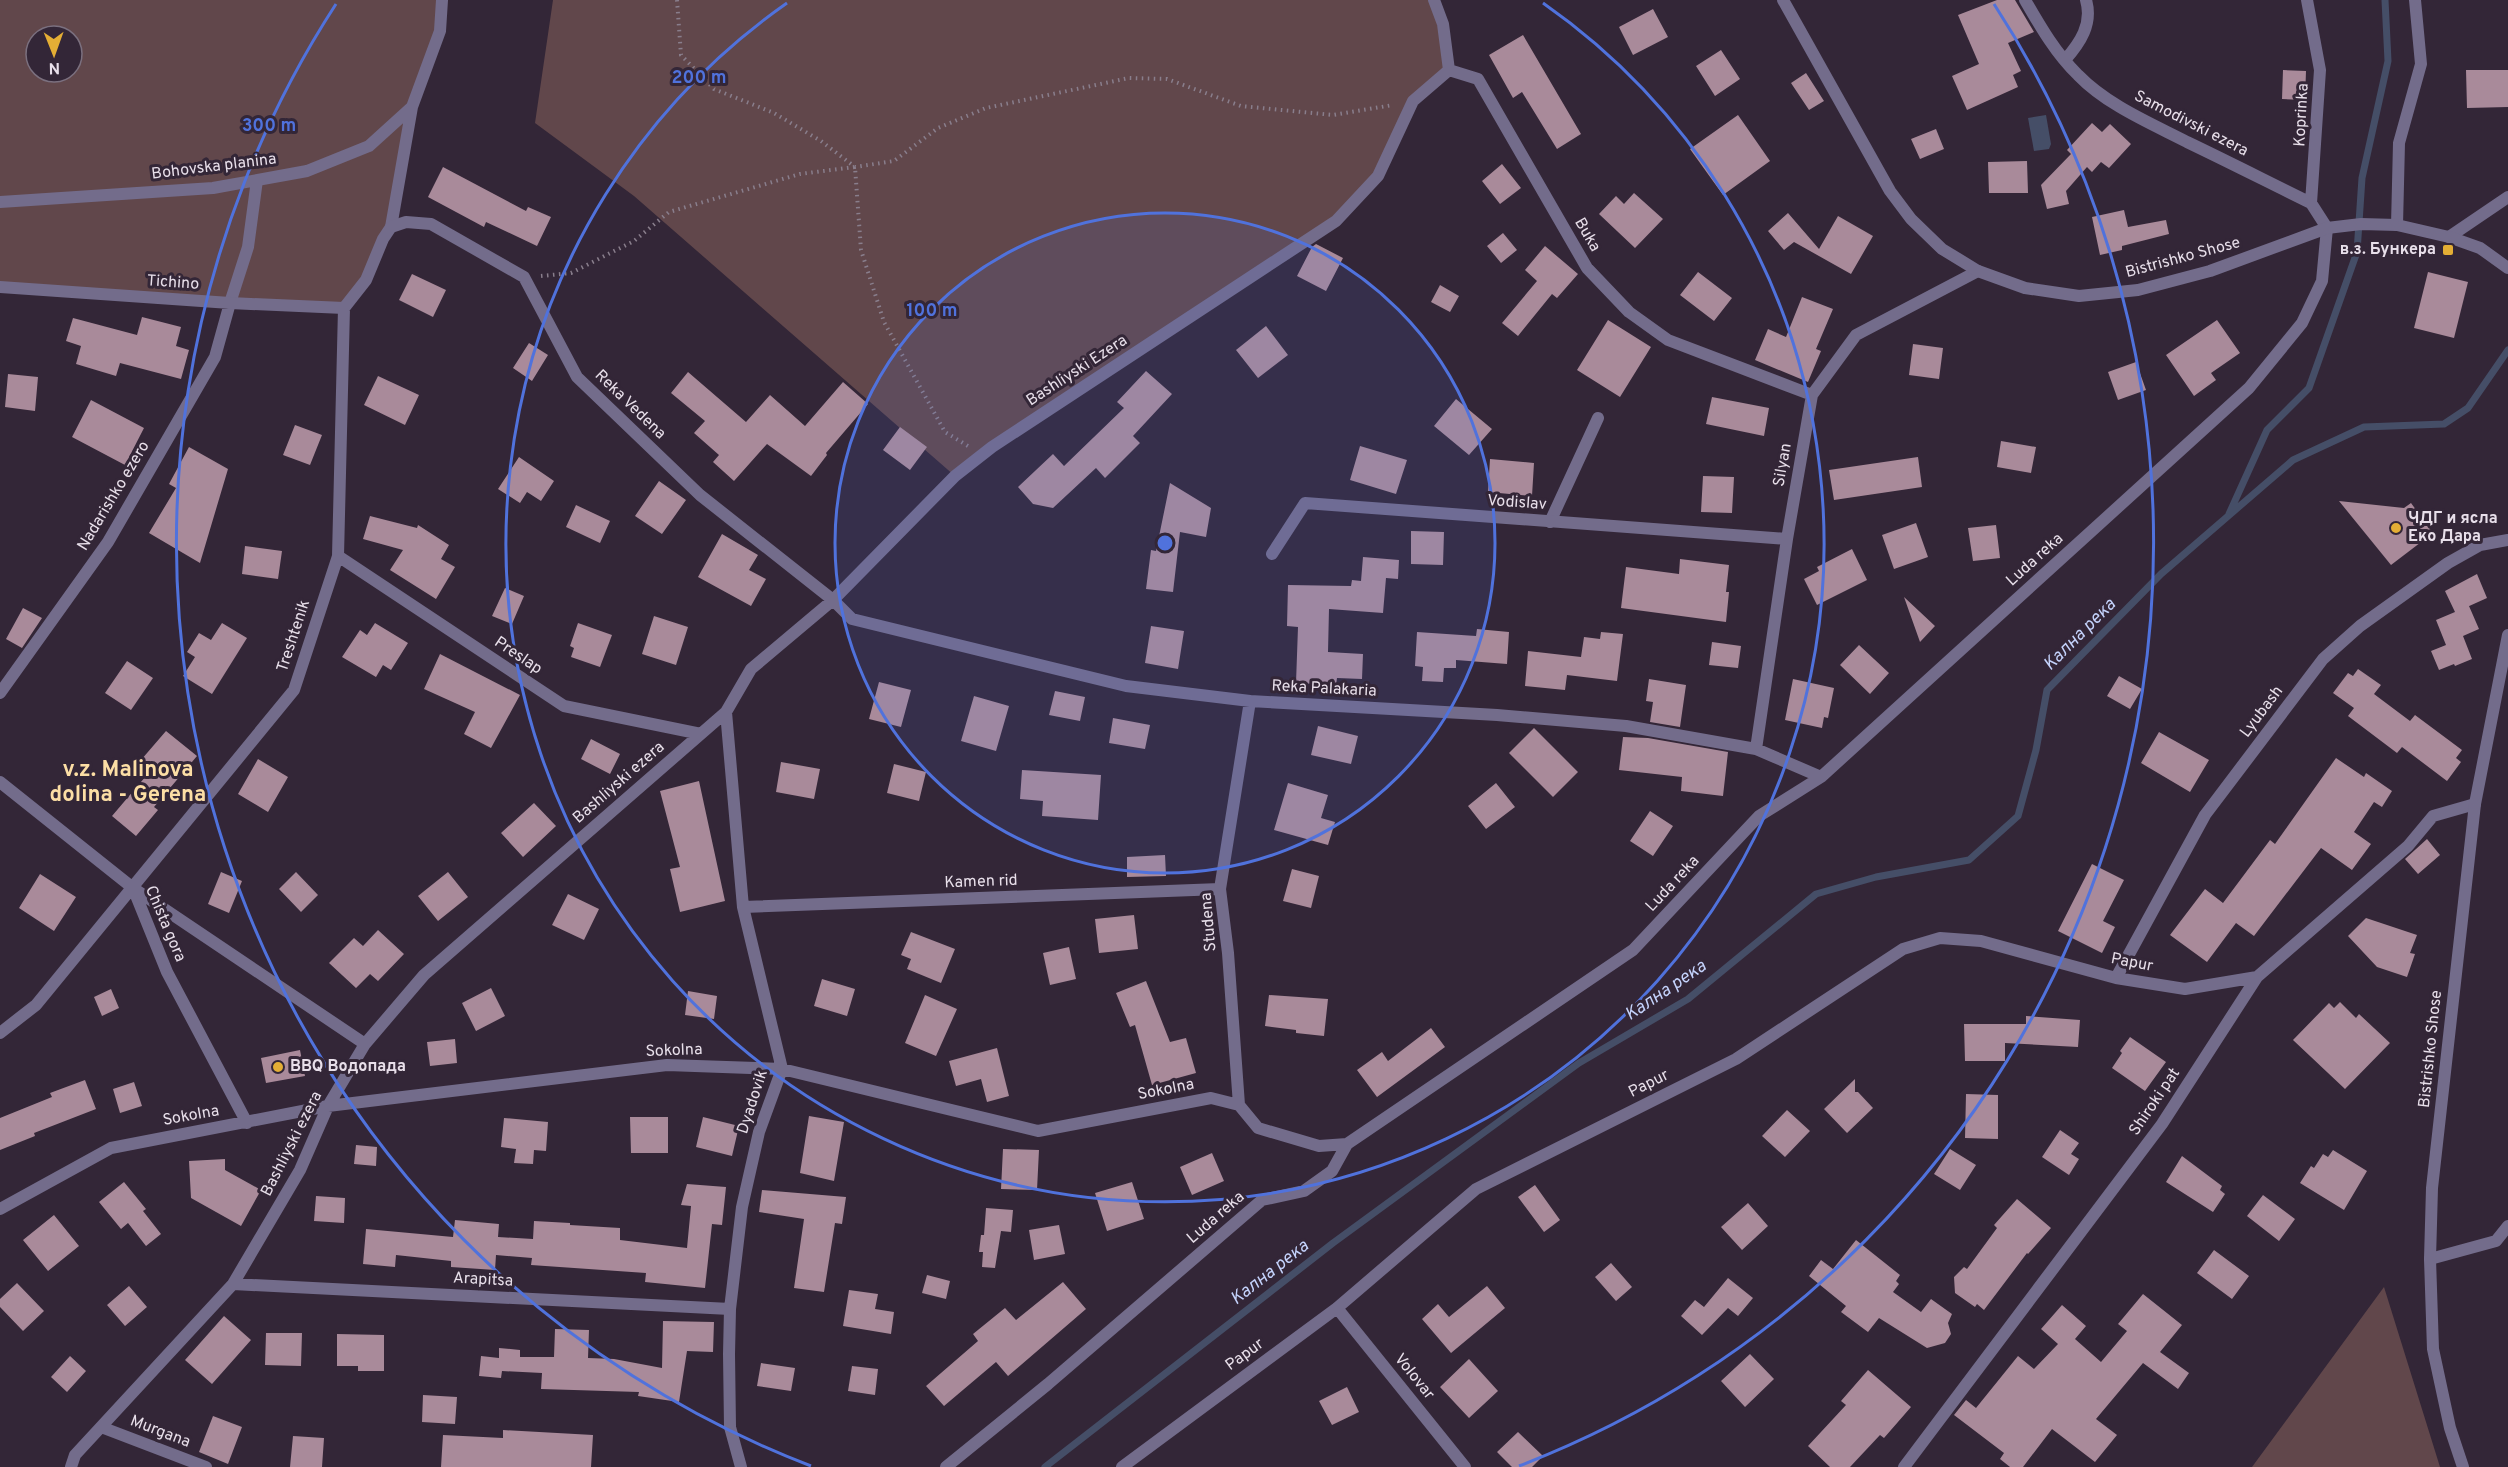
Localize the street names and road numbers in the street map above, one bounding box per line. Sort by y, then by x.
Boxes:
street label: Koprinka [2290,83,2314,147]
street label: Samodivski ezera [2131,87,2251,161]
street label: Bohovska planina [150,149,278,185]
street label: Buka [1569,214,1605,256]
street label: Bistrishko Shose [2123,233,2243,283]
street label: Tichino [146,271,200,295]
street label: Bashliyski Ezera [1023,331,1131,411]
street label: Reka Vedena [590,366,670,444]
street label: Nadarishko ezero [73,437,155,554]
street label: Silyan [1769,442,1797,488]
street label: Vodislav [1487,491,1547,515]
street label: Luda reka [2002,529,2068,591]
street label: Treshtenik [273,597,315,675]
street label: Preslap [490,633,546,679]
street label: Reka Palakaria [1271,676,1377,702]
street label: Lyubash [2236,682,2288,742]
street label: Bashliyski ezera [569,738,669,828]
street label: Luda reka [1642,852,1704,916]
street label: Kamen rid [944,871,1018,893]
street label: Chista gora [140,883,190,965]
street label: Studena [1196,892,1222,952]
street label: Papur [2109,949,2155,977]
street label: Bistrishko Shose [2415,989,2447,1109]
street label: Sokolna [645,1040,703,1062]
street label: Shiroki pat [2125,1064,2185,1140]
street label: Papur [1625,1065,1673,1103]
street label: Dyadovik [733,1067,773,1137]
street label: Sokolna [1136,1075,1196,1105]
street label: Bashliyski ezera [257,1088,327,1200]
street label: Sokolna [161,1101,221,1131]
street label: Luda reka [1183,1187,1249,1249]
street label: Arapitsa [452,1268,514,1292]
street label: Papur [1222,1334,1268,1376]
street label: Volovar [1389,1350,1439,1404]
street label: Murgana [127,1411,193,1453]

